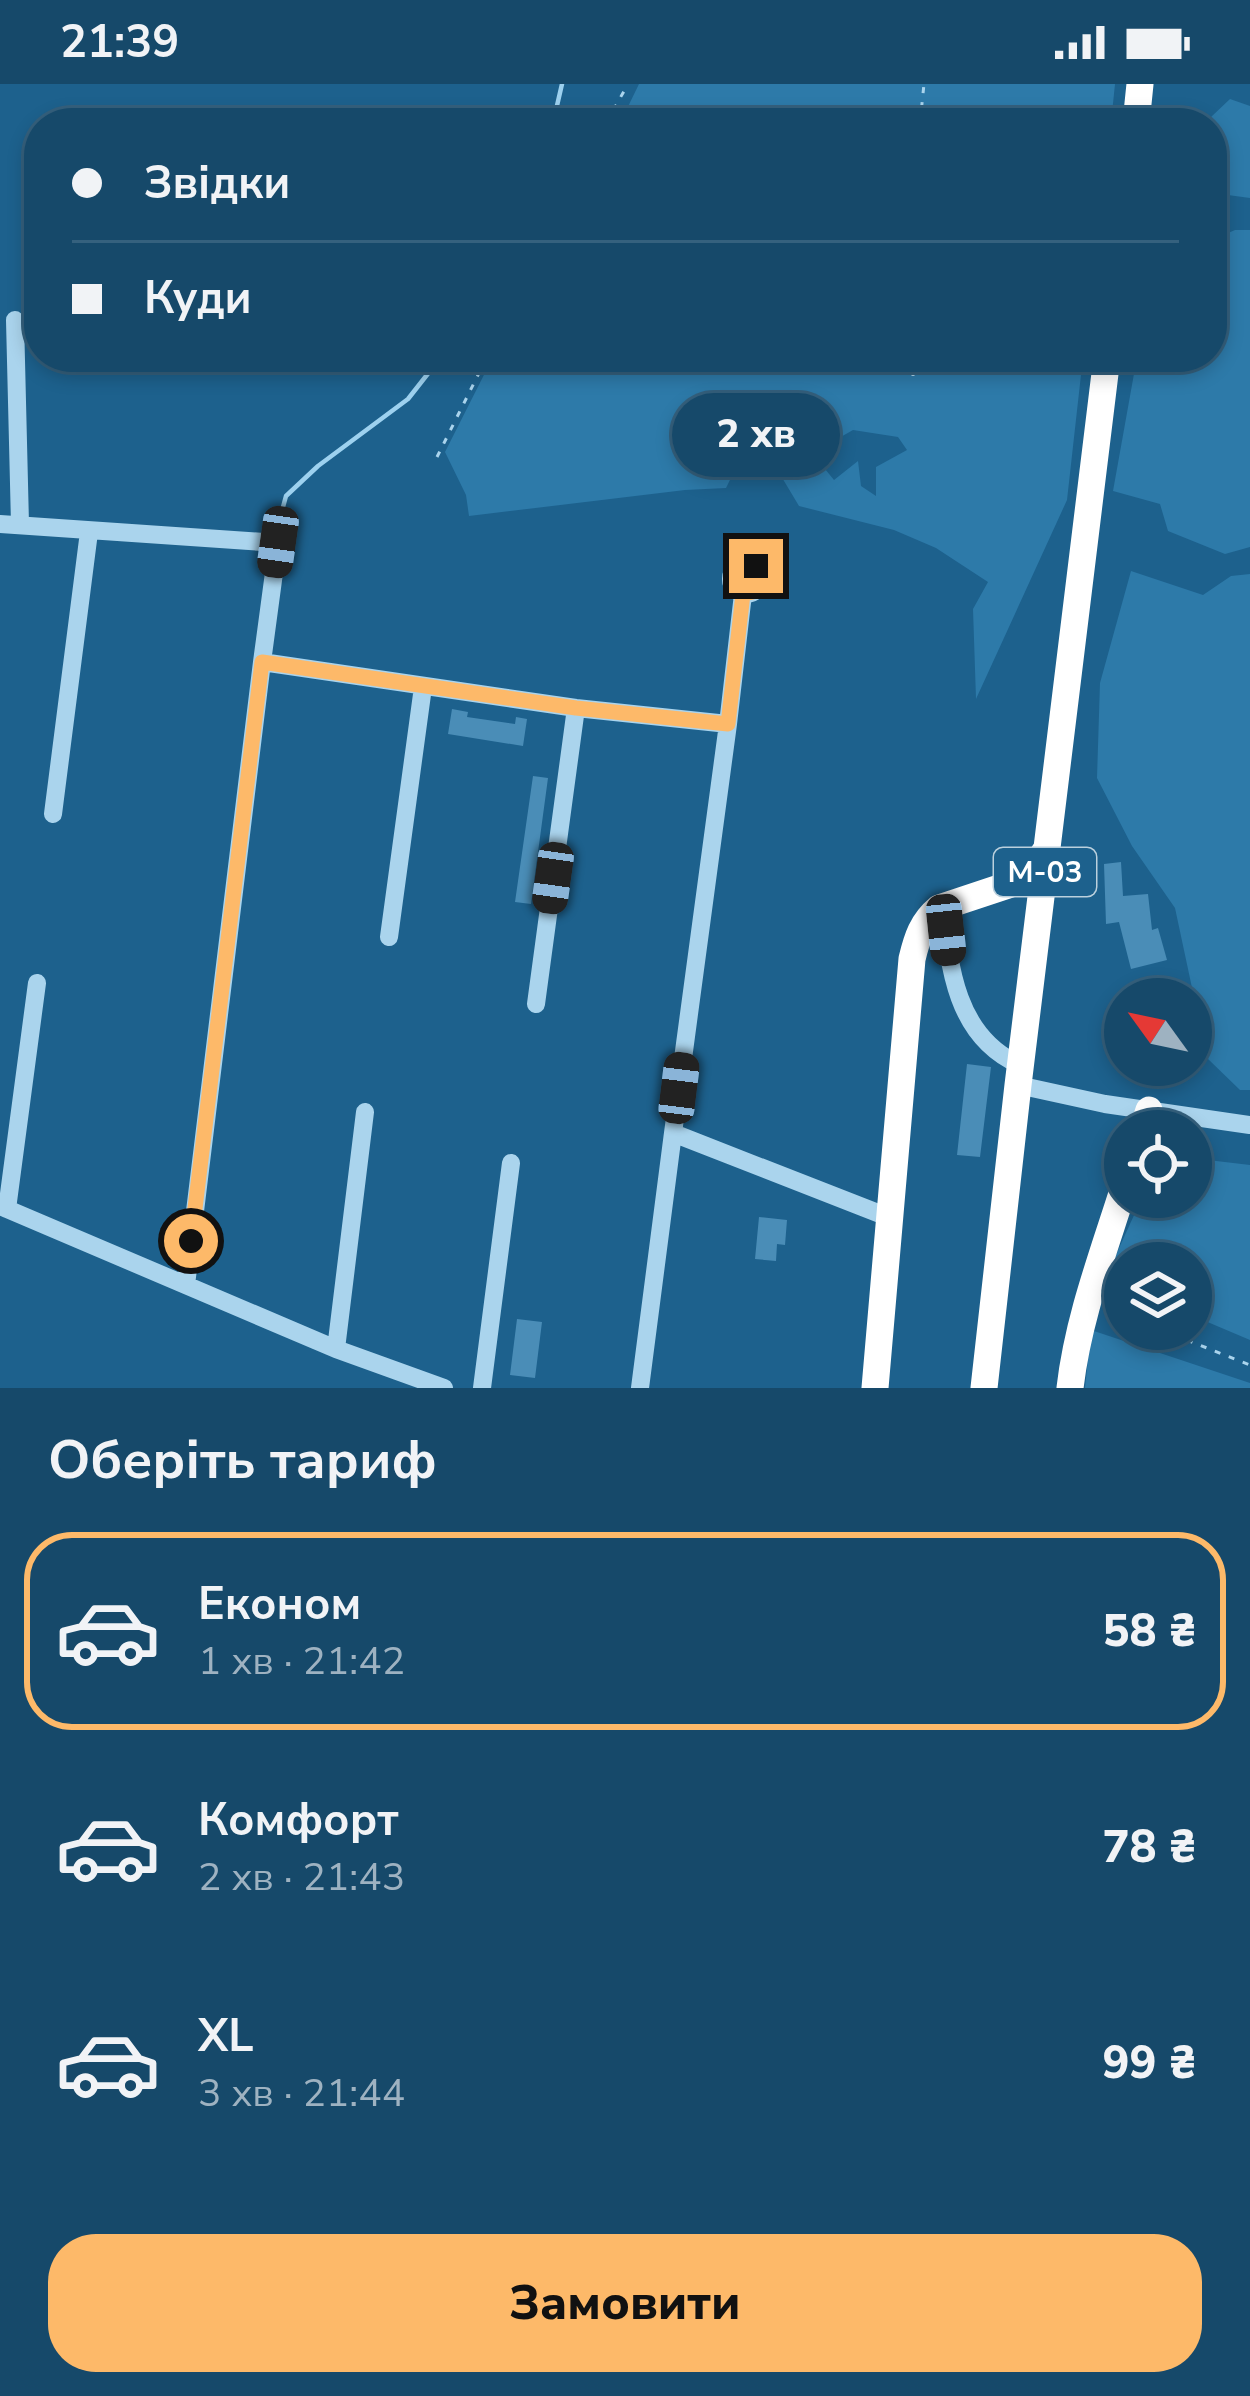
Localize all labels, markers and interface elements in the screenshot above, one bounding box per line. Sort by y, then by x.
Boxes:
text: 21:39 [60,12,179,73]
text: Звідки [144,153,290,214]
text: Куди [144,268,252,329]
callout: 2 хв [672,392,840,476]
text: 2 хв [716,408,796,461]
car [255,504,301,580]
route end [729,539,783,593]
car [530,840,576,916]
road number: М-03 [994,848,1096,896]
car [924,892,968,968]
north arrow [1104,978,1212,1086]
map controls [1104,978,1212,1350]
car [657,1050,701,1126]
button: locate [1104,1110,1212,1218]
route start [164,1214,218,1268]
button: layers [1104,1242,1212,1350]
text: Оберіть тариф [48,1423,437,1497]
text: Економ [198,1574,361,1635]
icon: car [54,1577,162,1685]
text: 58 ₴ [1102,1601,1196,1662]
text: 1 хв · 21:42 [198,1635,405,1688]
text: Комфорт [198,1790,399,1851]
icon: car [54,1793,162,1901]
text: 78 ₴ [1102,1817,1196,1878]
text: 2 хв · 21:43 [198,1851,405,1904]
text: XL [198,2006,254,2067]
icon: car [54,2009,162,2117]
text: 99 ₴ [1102,2033,1196,2094]
text: 3 хв · 21:44 [198,2067,405,2120]
button: Замовити [48,2234,1202,2372]

